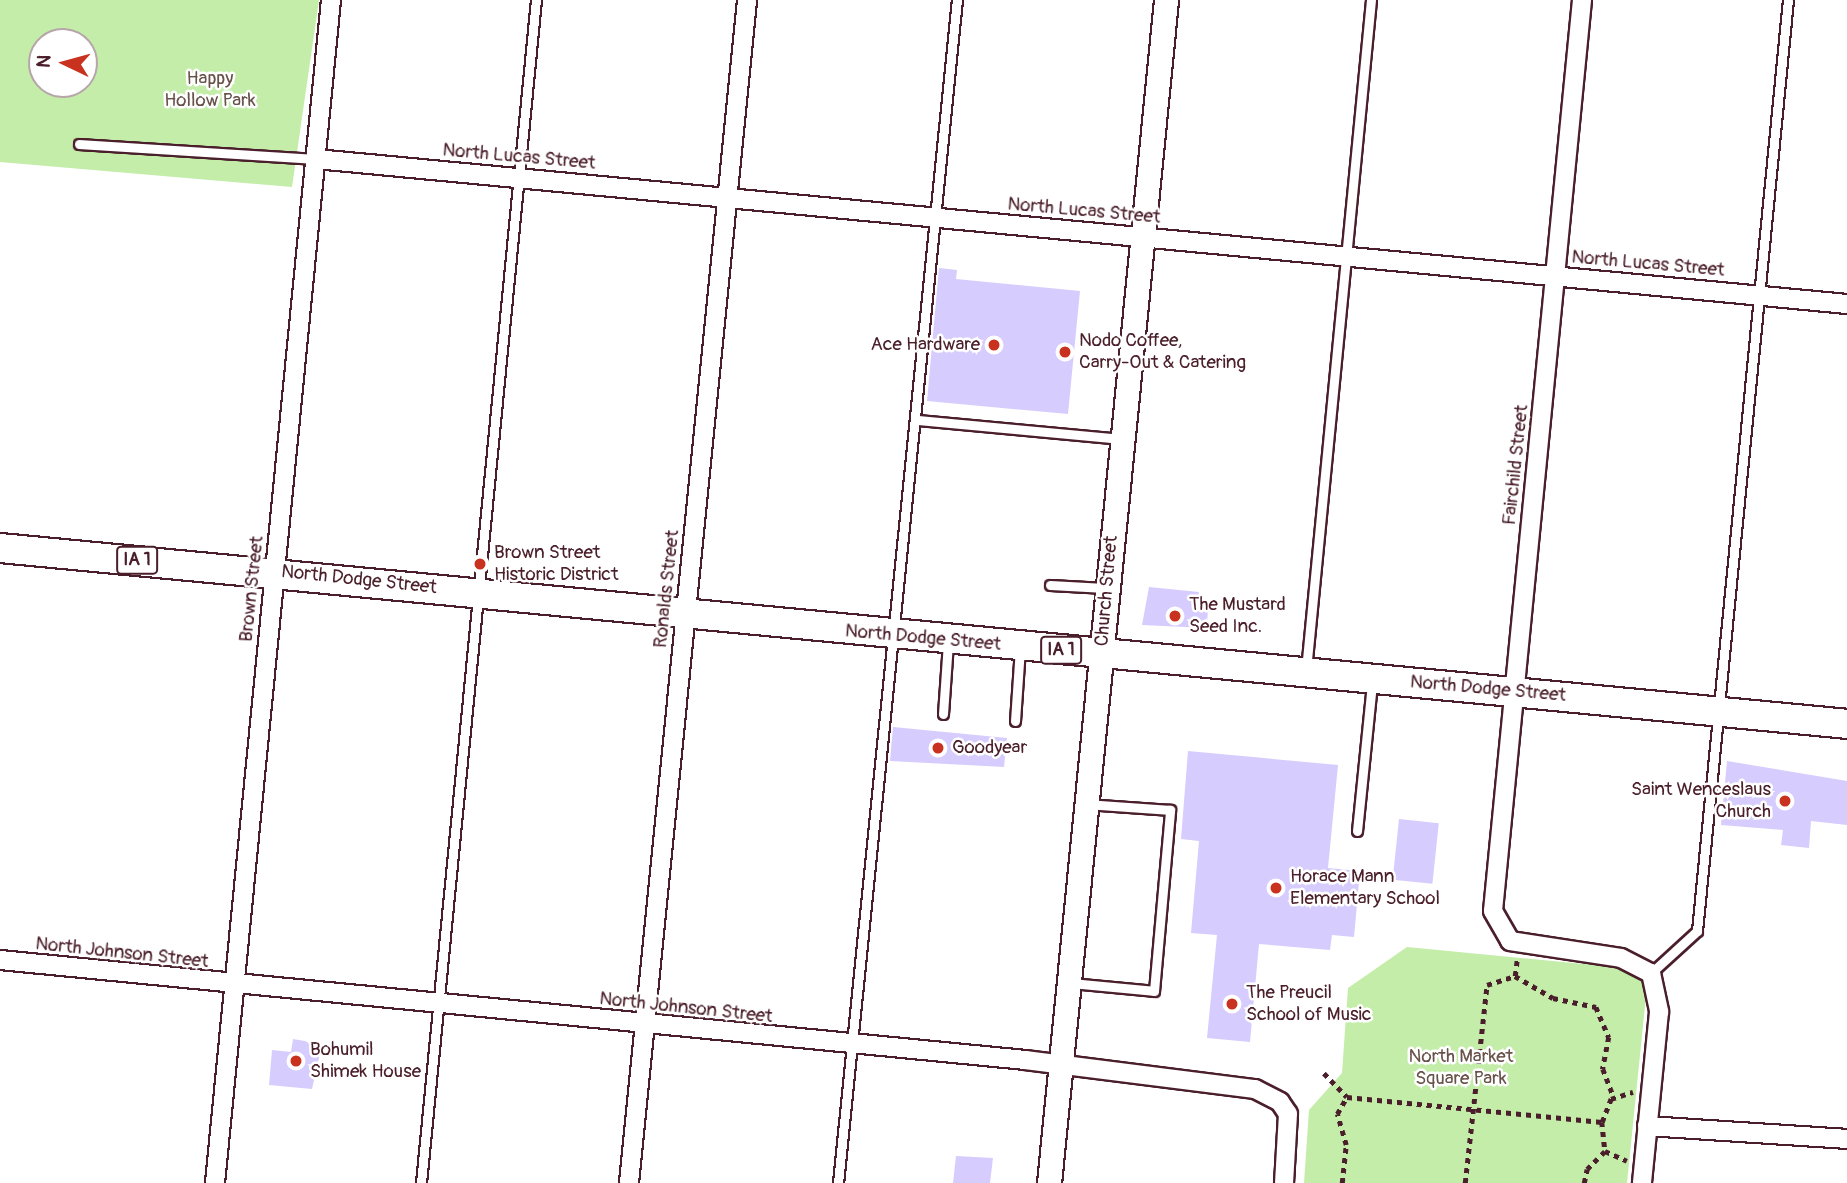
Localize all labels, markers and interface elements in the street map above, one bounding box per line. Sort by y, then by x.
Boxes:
north arrow [28,28,98,98]
text: N [32,54,57,69]
park label: Happy Hollow Park [164,68,256,112]
street label: North Lucas Street [442,139,596,175]
street label: North Lucas Street [1007,193,1161,229]
street label: North Lucas Street [1571,246,1725,282]
place label: Nodo Coffee, Carry-Out & Catering [1079,330,1246,374]
place label: Ace Hardware [871,334,980,356]
marker: Ace Hardware [986,337,1002,353]
marker: Nodo Coffee, Carry-Out & Catering [1057,344,1073,360]
street label: Fairchild Street [1498,404,1534,526]
street label: Ronalds Street [649,529,685,649]
street label: Brown Street [235,535,269,643]
street label: Church Street [1091,535,1123,647]
place label: Brown Street Historic District [494,542,619,586]
road number: IA 1 [116,546,158,574]
marker: Brown Street Historic District [472,556,488,572]
street label: North Dodge Street [280,560,438,600]
place label: The Mustard Seed Inc. [1189,594,1286,638]
marker: The Mustard Seed Inc. [1167,608,1183,624]
street label: North Dodge Street [844,620,1002,656]
road number: IA 1 [1040,636,1082,664]
street label: North Dodge Street [1409,671,1567,707]
place label: Goodyear [952,737,1027,759]
marker: Goodyear [930,740,946,756]
place label: Saint Wenceslaus Church [1631,779,1771,823]
marker: Saint Wenceslaus Church [1777,793,1793,809]
place label: Horace Mann Elementary School [1290,866,1440,910]
marker: Horace Mann Elementary School [1268,880,1284,896]
street label: North Johnson Street [34,933,210,973]
place label: The Preucil School of Music [1246,982,1371,1026]
street label: North Johnson Street [598,988,774,1028]
marker: The Preucil School of Music [1224,996,1240,1012]
place label: Bohumil Shimek House [310,1039,421,1083]
park label: North Market Square Park [1409,1046,1513,1090]
marker: Bohumil Shimek House [288,1053,304,1069]

